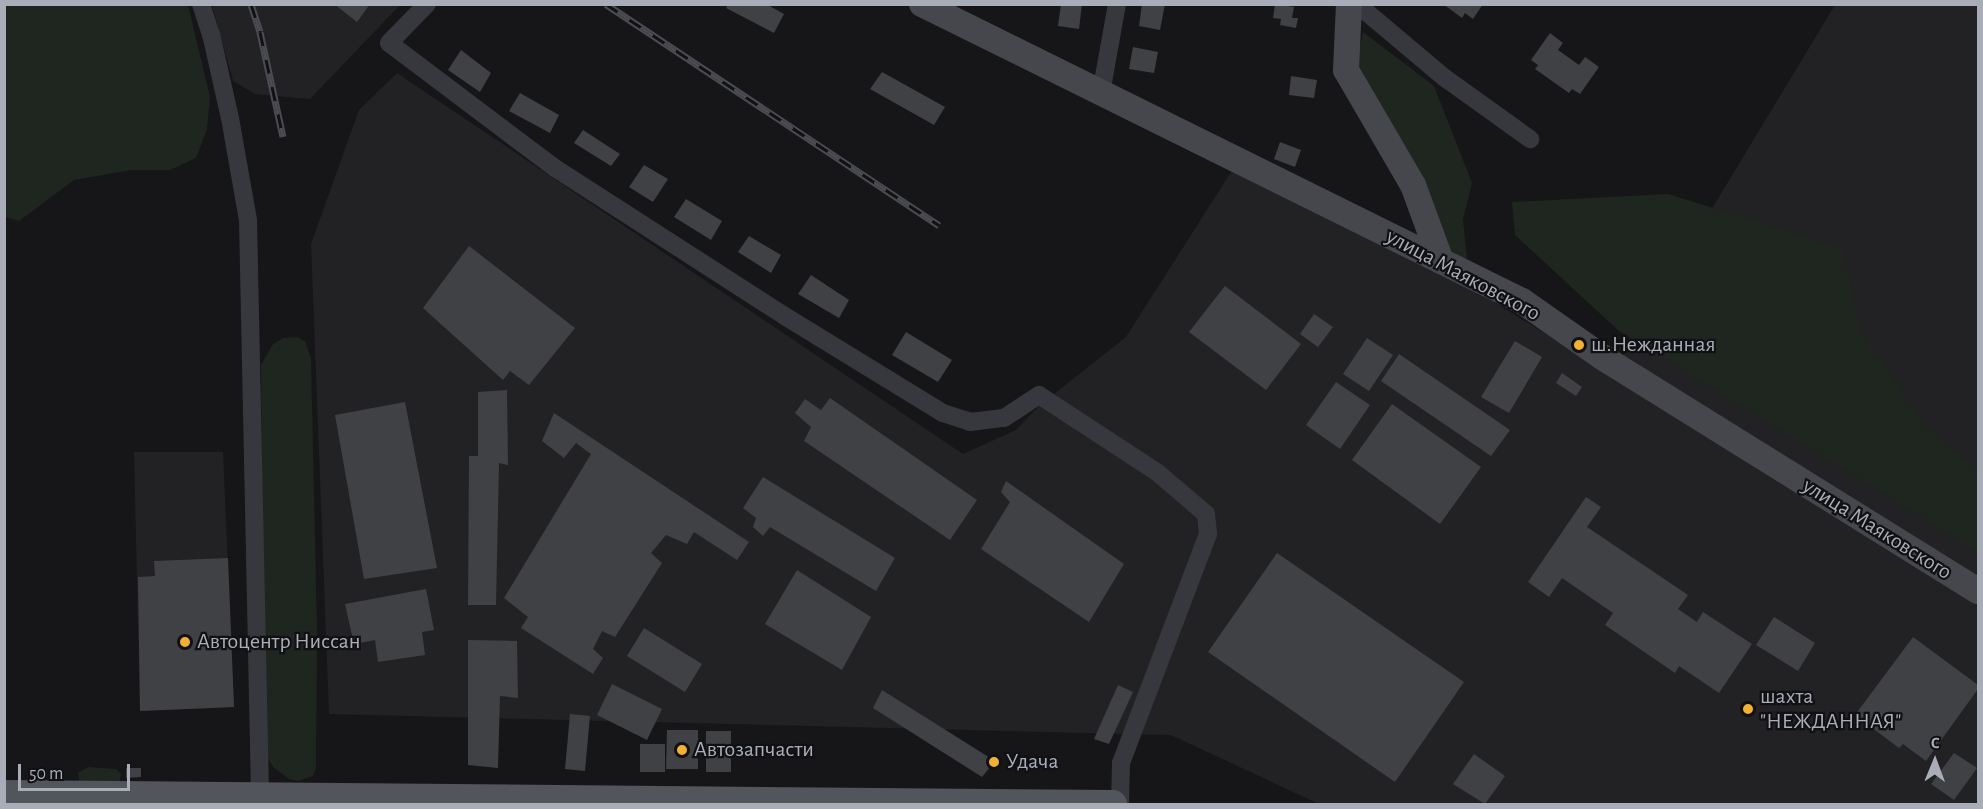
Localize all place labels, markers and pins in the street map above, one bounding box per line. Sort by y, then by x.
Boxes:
place label: ш.Нежданная [1591,332,1715,358]
marker: ш.Нежданная [1572,338,1586,352]
place label: Автоцентр Ниссан [197,629,360,655]
marker: Автоцентр Ниссан [178,635,192,649]
place label: шахта "НЕЖДАННАЯ" [1760,683,1901,734]
marker: шахта "НЕЖДАННАЯ" [1741,702,1755,716]
place label: Автозапчасти [694,737,814,763]
marker: Автозапчасти [675,743,689,757]
place label: Удача [1006,749,1059,775]
marker: Удача [987,755,1001,769]

